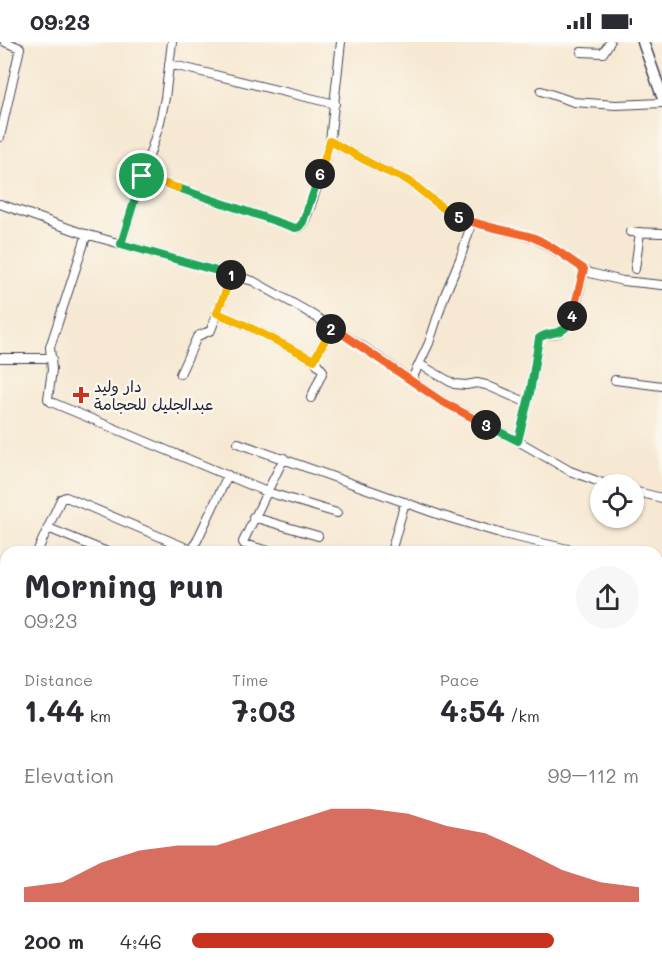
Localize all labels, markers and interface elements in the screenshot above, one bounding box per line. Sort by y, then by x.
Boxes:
text: 09:23 [30,7,90,36]
pin [116,150,167,201]
icon: arrive [125,159,158,192]
pin: 6 [305,159,335,189]
text: 6 [315,163,325,184]
pin: 5 [444,202,474,232]
text: 5 [454,206,464,227]
pin: 1 [216,260,246,290]
text: 1 [227,264,235,285]
pin: 4 [557,301,587,331]
text: 4 [567,305,577,326]
pin: 2 [316,314,346,344]
text: 2 [327,318,335,339]
place label: دار وليد عبدالجليل للحجامة [94,375,213,414]
marker: دار وليد عبدالجليل للحجامة [72,386,90,404]
pin: 3 [471,410,501,440]
text: 3 [481,414,491,435]
map controls [590,474,644,528]
button: locate [590,474,644,528]
text: Morning run [24,563,224,606]
button: share [576,566,639,629]
text: 09:23 [24,607,77,633]
text: Distance [24,669,93,690]
text: Time [232,669,268,690]
text: Pace [440,669,479,690]
text: 1.44 [24,690,85,730]
text: 7:03 [232,690,296,730]
text: 4:54 [440,690,505,730]
text: km [85,705,111,726]
text: /km [505,705,540,726]
text: Elevation [24,762,114,788]
text: 99–112 m [548,762,639,788]
text: 200 m [24,928,84,954]
text: 4:46 [120,928,162,954]

